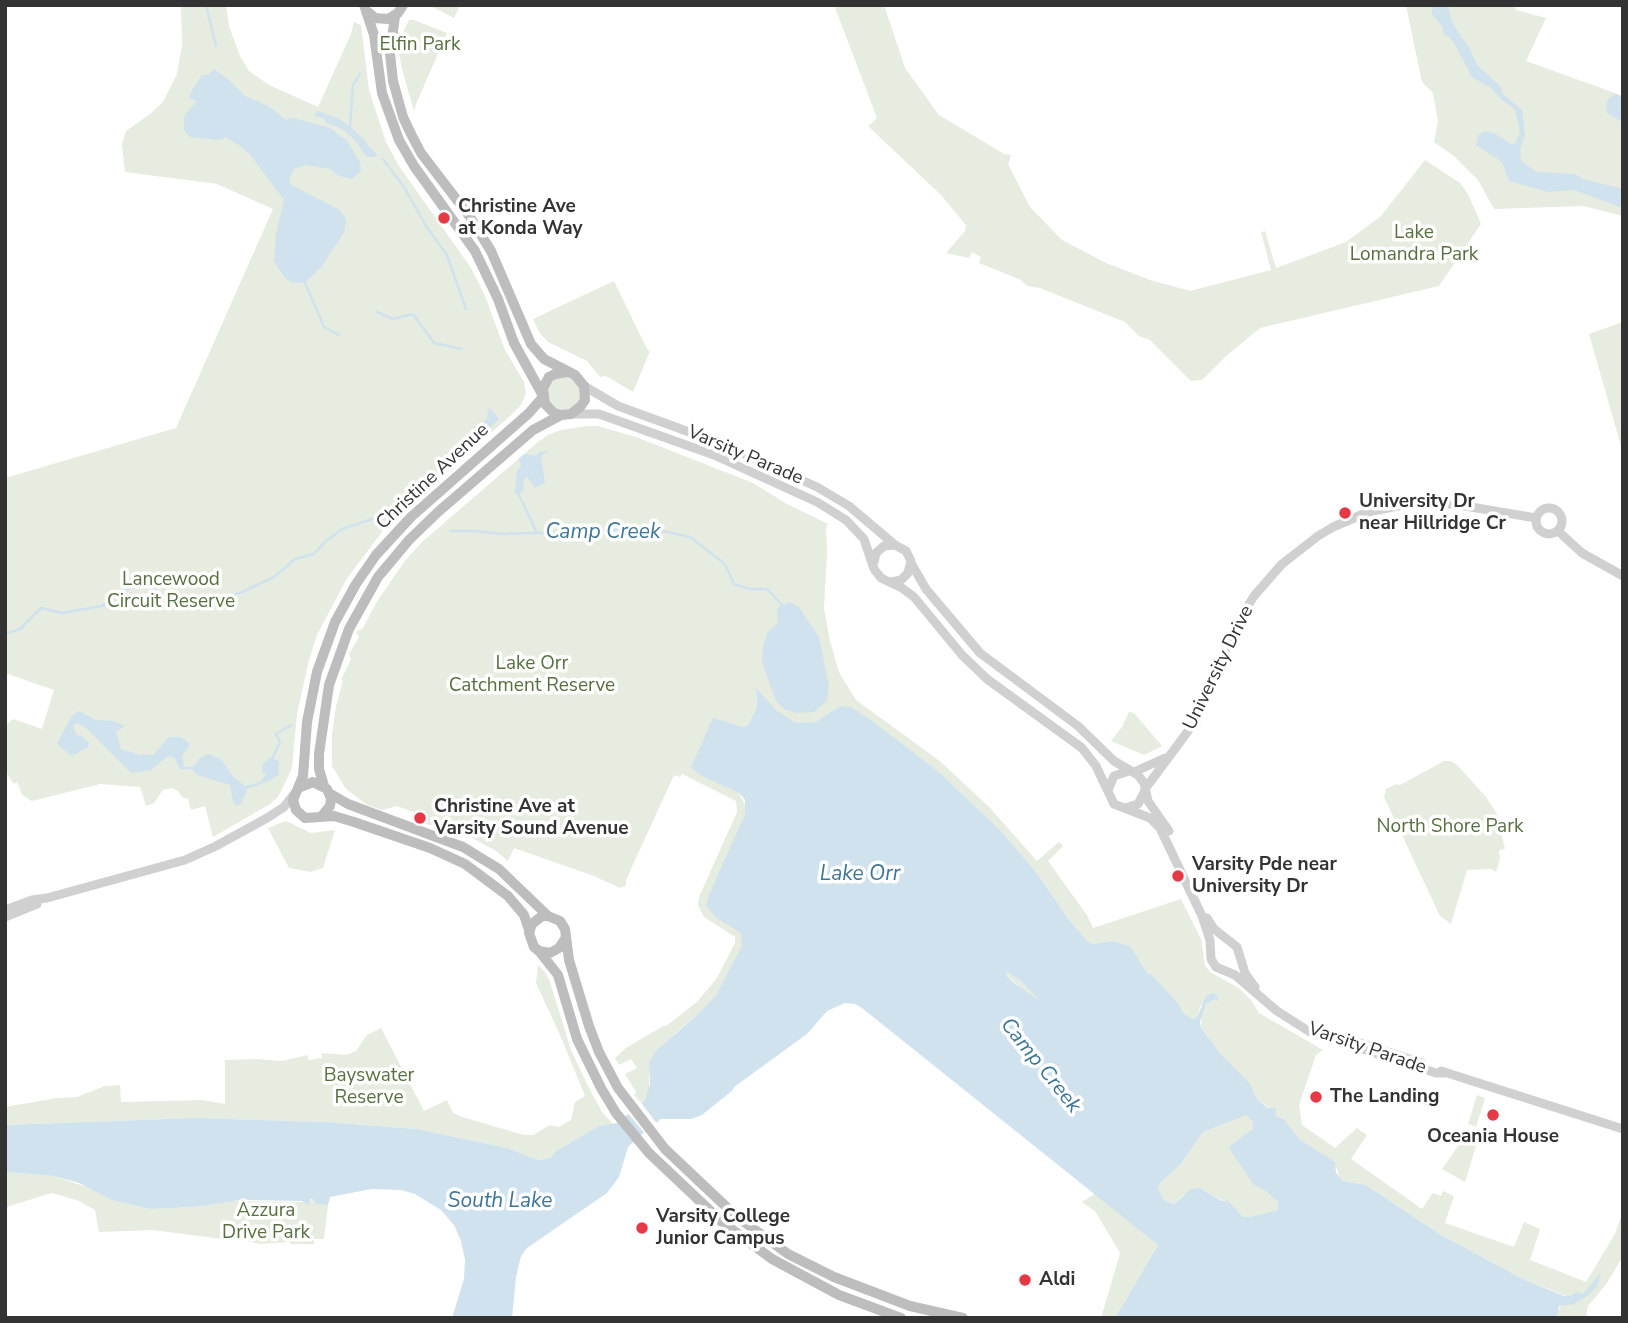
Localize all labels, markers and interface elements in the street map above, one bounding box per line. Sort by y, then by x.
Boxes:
park label: Elfin Park [380,34,460,56]
place label: Christine Ave at Konda Way [458,196,582,240]
marker: Christine Ave at Konda Way [436,210,452,226]
park label: Lake Lomandra Park [1350,222,1478,266]
street label: Christine Avenue [372,419,494,535]
street label: Varsity Parade [684,421,806,491]
place label: University Dr near Hillridge Cr [1359,491,1506,535]
marker: University Dr near Hillridge Cr [1337,505,1353,521]
water label: Camp Creek [546,520,660,546]
park label: Lancewood Circuit Reserve [107,569,235,613]
street label: University Drive [1179,602,1259,734]
park label: Lake Orr Catchment Reserve [449,653,615,697]
place label: Christine Ave at Varsity Sound Avenue [434,796,629,840]
marker: Christine Ave at Varsity Sound Avenue [412,810,428,826]
park label: North Shore Park [1377,816,1523,838]
place label: Varsity Pde near University Dr [1192,854,1337,898]
water label: Lake Orr [820,862,900,888]
marker: Varsity Pde near University Dr [1170,868,1186,884]
water label: Camp Creek [994,1013,1086,1119]
street label: Varsity Parade [1305,1018,1429,1080]
park label: Bayswater Reserve [324,1065,414,1109]
place label: The Landing [1330,1086,1439,1108]
marker: The Landing [1308,1089,1324,1105]
marker: Oceania House [1485,1107,1501,1123]
place label: Oceania House [1427,1126,1559,1148]
water label: South Lake [448,1189,552,1215]
park label: Azzura Drive Park [222,1200,310,1244]
place label: Varsity College Junior Campus [656,1206,790,1250]
marker: Varsity College Junior Campus [634,1220,650,1236]
place label: Aldi [1039,1269,1075,1291]
marker: Aldi [1017,1272,1033,1288]

